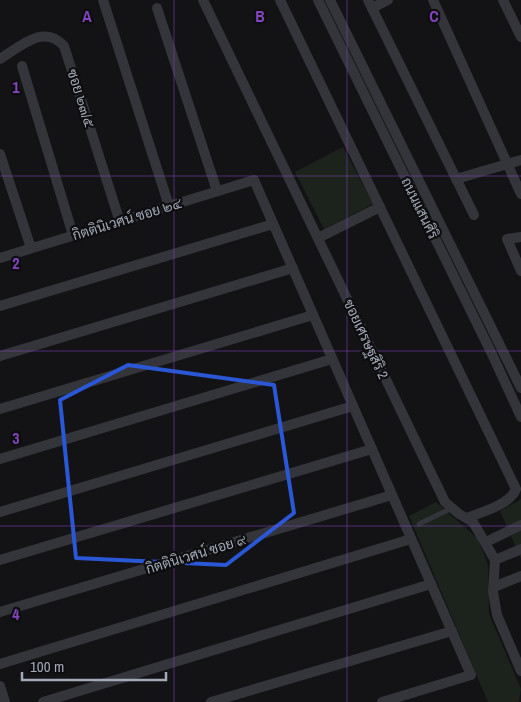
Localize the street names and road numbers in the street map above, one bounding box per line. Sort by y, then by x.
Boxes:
street label: ซอย ๒๓/๕ [63,67,99,130]
street label: ถนนแสนศิริ [397,174,443,242]
street label: กิตตินิเวศน์ ซอย ๒๔ [70,194,184,244]
street label: ซอยเศรษฐสิริ 2 [340,296,392,382]
street label: กิตตินิเวศน์ ซอย ๙ [144,530,249,578]

